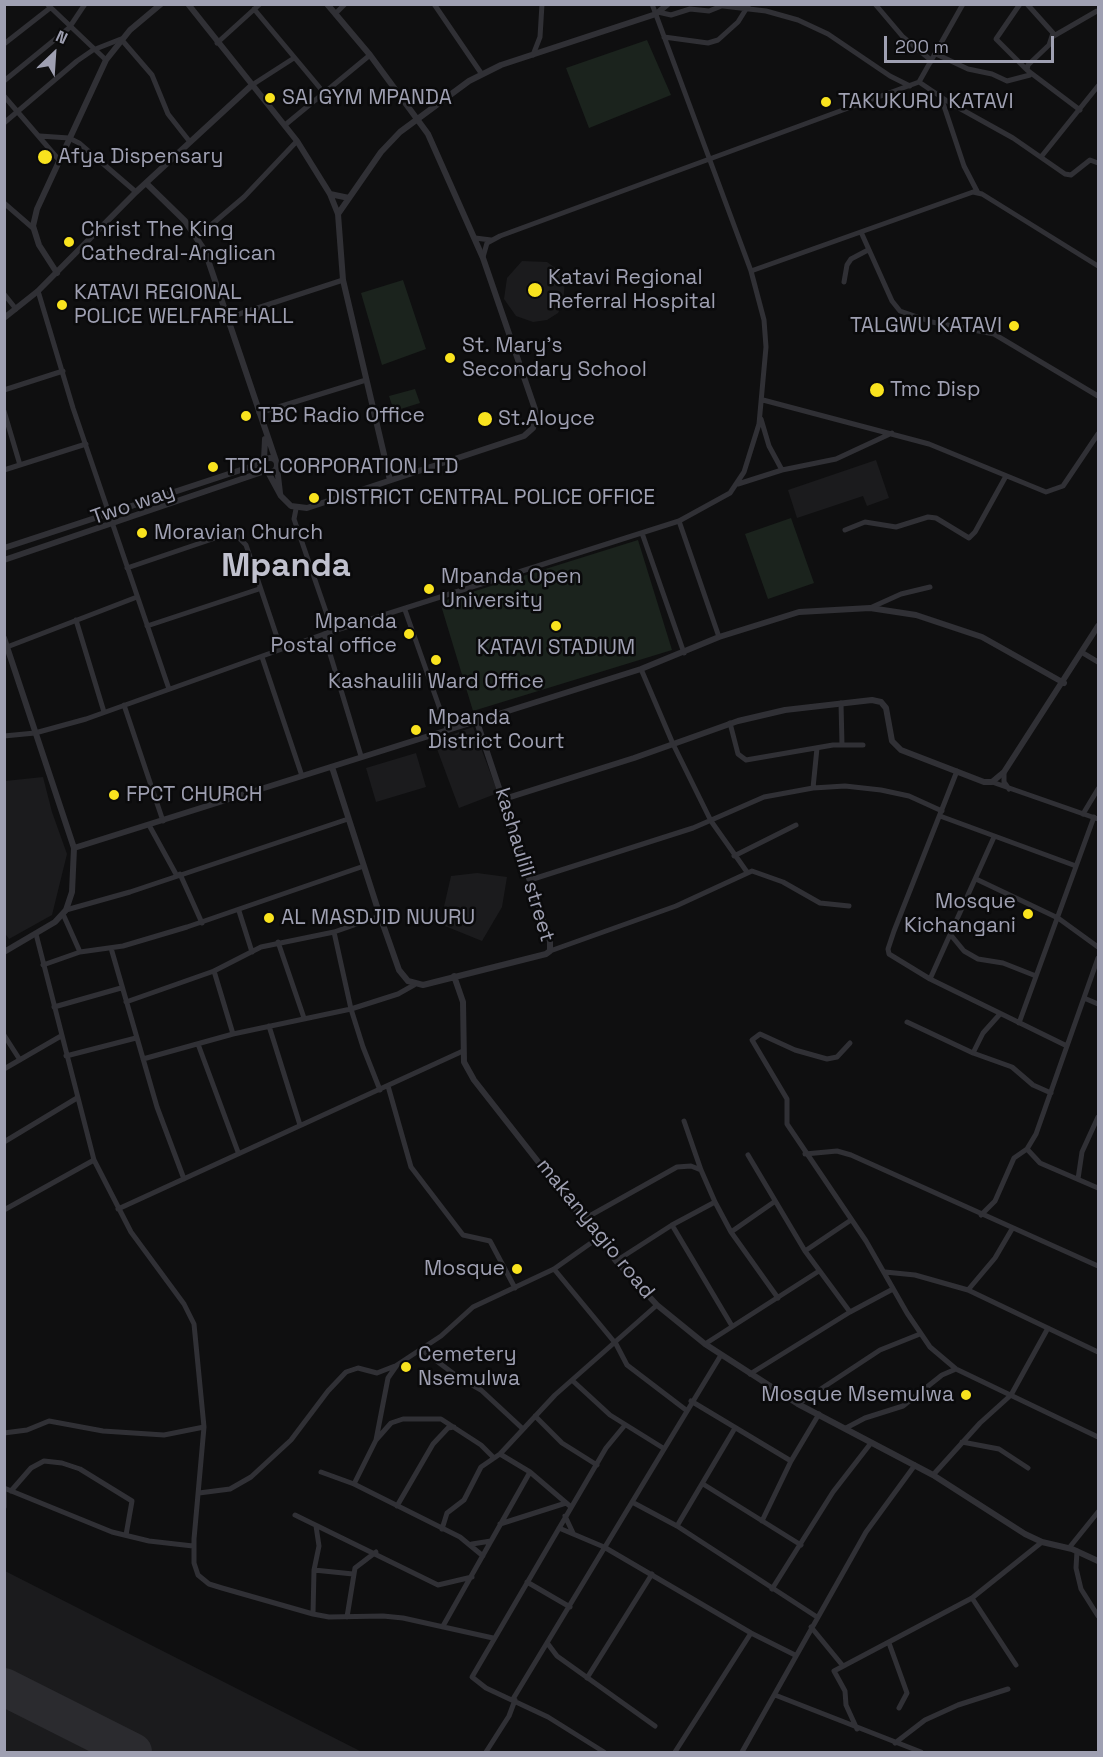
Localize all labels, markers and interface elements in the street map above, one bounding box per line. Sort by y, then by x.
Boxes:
north arrow [24,24,84,84]
scale bar [887,24,1056,62]
text: N [53,25,71,49]
text: 200 m [895,35,949,58]
place label: SAI GYM MPANDA [282,85,452,111]
place label: TAKUKURU KATAVI [838,89,1014,115]
marker: SAI GYM MPANDA [263,91,277,105]
marker: TAKUKURU KATAVI [819,95,833,109]
place label: Afya Dispensary [58,144,223,170]
marker: Afya Dispensary [36,148,54,166]
place label: Christ The King Cathedral-Anglican [81,217,276,267]
marker: Christ The King Cathedral-Anglican [62,235,76,249]
place label: Katavi Regional Referral Hospital [548,265,716,315]
place label: KATAVI REGIONAL POLICE WELFARE HALL [74,280,294,330]
marker: Katavi Regional Referral Hospital [526,281,544,299]
marker: KATAVI REGIONAL POLICE WELFARE HALL [55,298,69,312]
place label: TALGWU KATAVI [850,313,1002,339]
marker: TALGWU KATAVI [1007,319,1021,333]
place label: St. Mary's Secondary School [462,333,647,383]
marker: St. Mary's Secondary School [443,351,457,365]
place label: Tmc Disp [890,377,980,403]
marker: Tmc Disp [868,381,886,399]
place label: TBC Radio Office [258,403,425,429]
place label: St.Aloyce [498,406,595,432]
marker: TBC Radio Office [239,409,253,423]
marker: St.Aloyce [476,410,494,428]
place label: TTCL CORPORATION LTD [225,454,458,480]
marker: TTCL CORPORATION LTD [206,460,220,474]
street label: Two way [88,479,178,531]
place label: DISTRICT CENTRAL POLICE OFFICE [326,485,655,511]
marker: DISTRICT CENTRAL POLICE OFFICE [307,491,321,505]
place label: Moravian Church [154,520,323,546]
marker: Moravian Church [135,526,149,540]
district label: Mpanda [221,547,351,587]
place label: Mpanda Open University [441,564,582,614]
marker: Mpanda Open University [422,582,436,596]
place label: Mpanda Postal office [270,609,397,659]
marker: KATAVI STADIUM [549,619,563,633]
marker: Mpanda Postal office [402,627,416,641]
place label: KATAVI STADIUM [477,635,635,661]
marker: Kashaulili Ward Office [429,653,443,667]
place label: Kashaulili Ward Office [328,669,544,695]
place label: Mpanda District Court [428,705,565,755]
marker: Mpanda District Court [409,723,423,737]
place label: FPCT CHURCH [126,782,263,808]
street label: kashaulili street [489,785,559,945]
marker: FPCT CHURCH [107,788,121,802]
place label: Mosque Kichangani [904,889,1016,939]
place label: AL MASDJID NUURU [281,905,475,931]
marker: Mosque Kichangani [1021,907,1035,921]
marker: AL MASDJID NUURU [262,911,276,925]
street label: makanyagio road [531,1154,659,1304]
place label: Mosque [424,1256,505,1282]
marker: Mosque [510,1262,524,1276]
place label: Cemetery Nsemulwa [418,1342,520,1392]
marker: Cemetery Nsemulwa [399,1360,413,1374]
place label: Mosque Msemulwa [761,1382,954,1408]
marker: Mosque Msemulwa [959,1388,973,1402]

